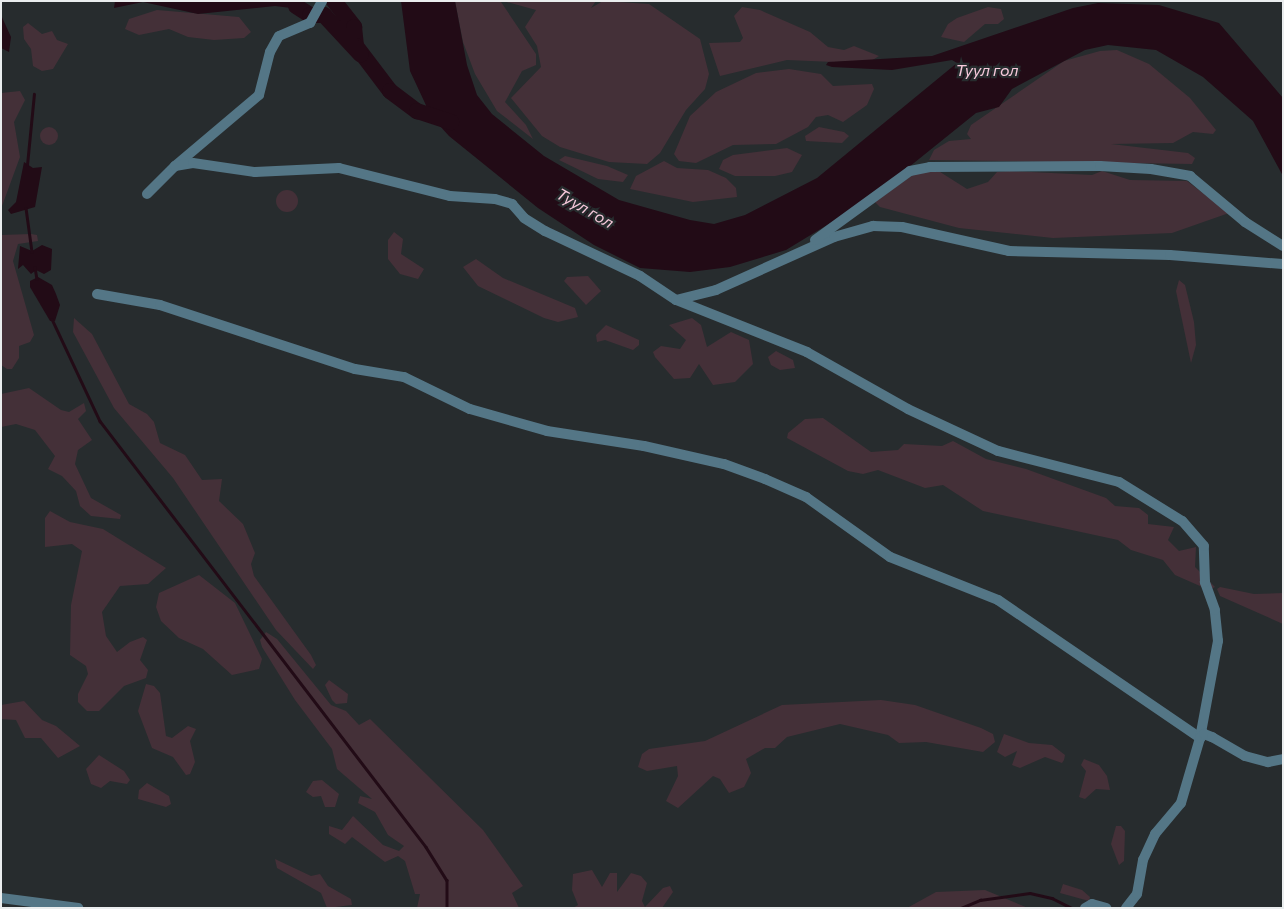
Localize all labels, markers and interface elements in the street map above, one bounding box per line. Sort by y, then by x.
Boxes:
water label: Туул гол [955,60,1019,80]
water label: Туул гол [553,184,617,232]

